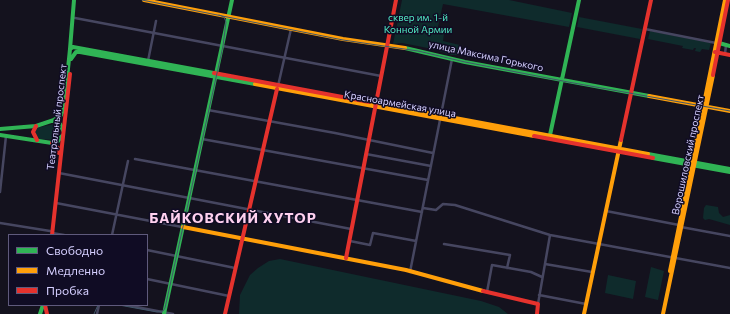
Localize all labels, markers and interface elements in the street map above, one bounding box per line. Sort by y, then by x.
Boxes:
park label: сквер им. 1-й Конной Армии [384,12,452,36]
street label: улица Максима Горького [427,38,545,74]
street label: Театральный проспект [45,63,69,171]
street label: Красноармейская улица [343,88,457,120]
street label: Ворошиловский проспект [669,94,707,216]
district label: БАЙКОВСКИЙ ХУТОР [149,210,317,226]
legend [8,234,148,306]
text: Свободно [46,243,103,257]
text: Медленно [46,263,105,277]
text: Пробка [46,283,89,297]

